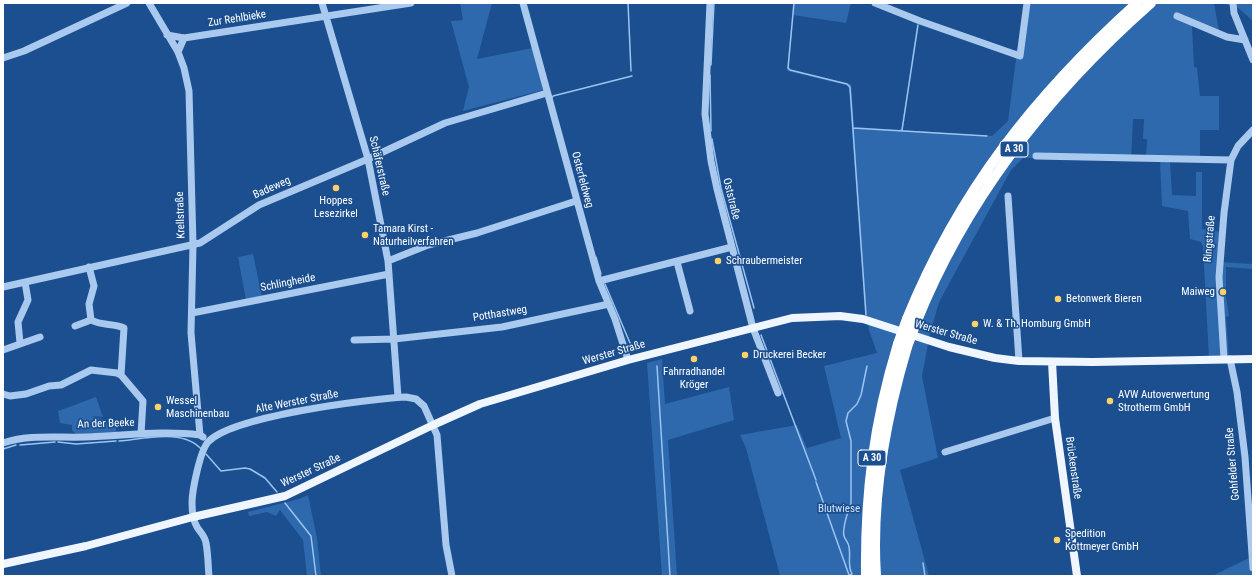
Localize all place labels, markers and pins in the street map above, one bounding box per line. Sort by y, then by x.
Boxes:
marker: Hoppes Lesezirkel [331,183,341,193]
place label: Hoppes Lesezirkel [314,194,358,220]
place label: Tamara Kirst - Naturheilverfahren [373,222,454,248]
marker: Tamara Kirst - Naturheilverfahren [360,230,370,240]
place label: Schraubermeister [726,254,802,268]
marker: Schraubermeister [713,256,723,266]
place label: Maiweg [1181,285,1215,299]
marker: Maiweg [1218,287,1228,297]
place label: Betonwerk Bieren [1066,292,1142,306]
marker: Betonwerk Bieren [1053,294,1063,304]
place label: W. & Th. Homburg GmbH [983,317,1091,331]
marker: W. & Th. Homburg GmbH [970,319,980,329]
place label: Druckerei Becker [753,348,826,362]
marker: Druckerei Becker [740,350,750,360]
marker: Fahrradhandel Kröger [689,354,699,364]
place label: Fahrradhandel Kröger [663,365,725,391]
place label: AVW Autoverwertung Strotherm GmbH [1118,388,1210,414]
place label: Wessel Maschinenbau [166,394,229,420]
marker: AVW Autoverwertung Strotherm GmbH [1105,396,1115,406]
marker: Wessel Maschinenbau [153,402,163,412]
place label: Spedition Kottmeyer GmbH [1065,527,1139,553]
marker: Spedition Kottmeyer GmbH [1052,535,1062,545]

